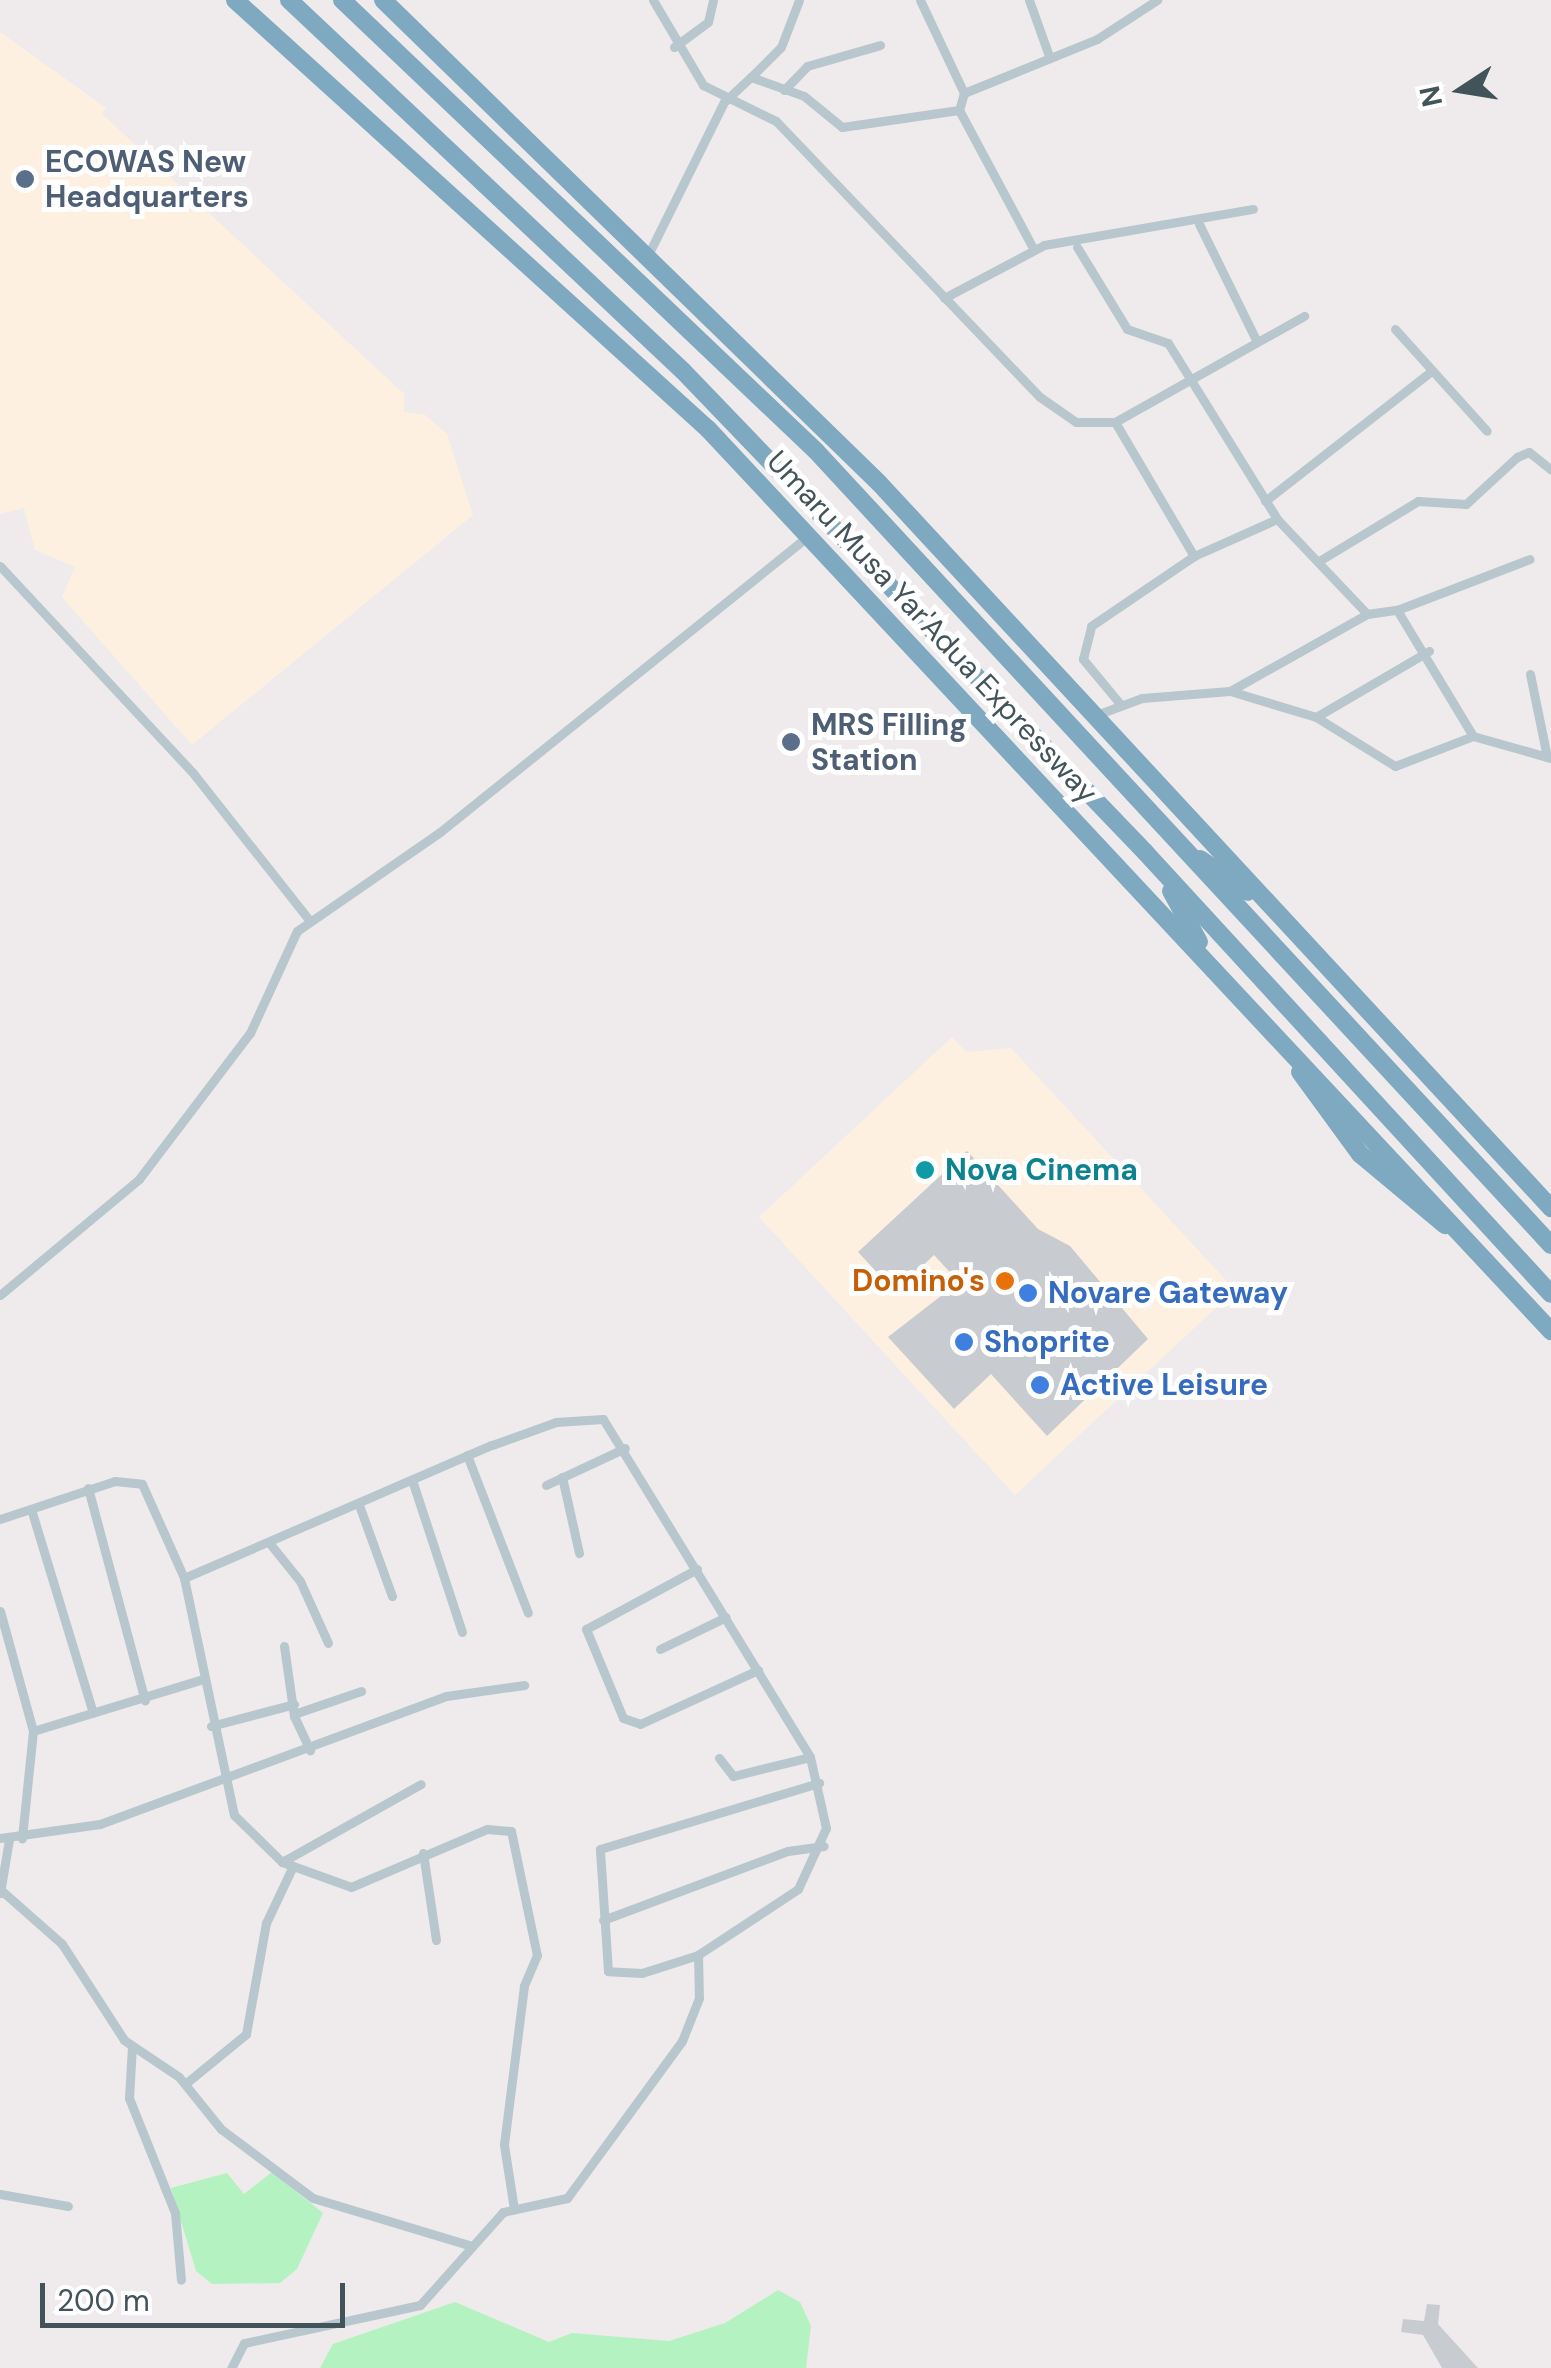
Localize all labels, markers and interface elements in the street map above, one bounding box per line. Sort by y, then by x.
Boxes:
north arrow [1411,40,1511,140]
text: N [1411,83,1451,110]
place label: ECOWAS New Headquarters [45,144,249,214]
marker: ECOWAS New Headquarters [14,168,36,190]
street label: Umaru Musa Yar'Adua Expressway [759,443,1105,811]
place label: MRS Filling Station [811,707,967,778]
marker: MRS Filling Station [780,731,802,753]
place label: Nova Cinema [945,1152,1138,1188]
marker: Nova Cinema [914,1159,936,1181]
place label: Domino's [852,1263,985,1299]
marker: Domino's [994,1270,1016,1292]
place label: Novare Gateway [1048,1275,1288,1311]
marker: Novare Gateway [1017,1282,1039,1304]
place label: Shoprite [984,1324,1110,1360]
marker: Shoprite [953,1331,975,1353]
place label: Active Leisure [1060,1367,1268,1403]
marker: Active Leisure [1029,1374,1051,1396]
scale bar [45,2263,350,2325]
text: 200 m [57,2281,150,2320]

